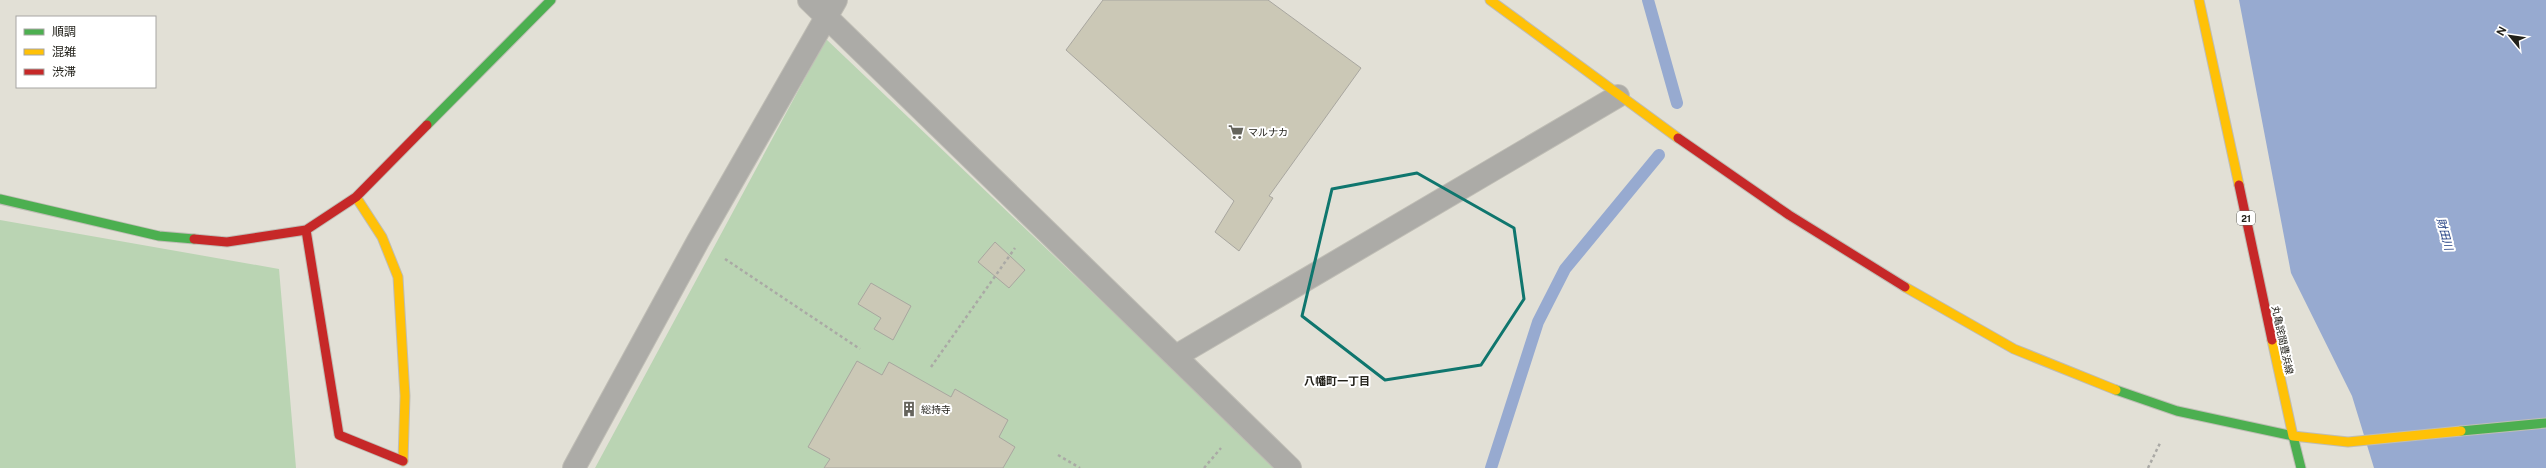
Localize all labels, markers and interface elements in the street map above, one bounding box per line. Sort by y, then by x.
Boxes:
legend [16,16,156,88]
north arrow [2490,16,2530,56]
text: N [2494,24,2509,38]
text: 順調 [52,25,76,39]
text: 混雑 [52,45,76,59]
text: 渋滞 [52,65,76,79]
supermarket icon: マルナカ [1227,123,1245,141]
place label: マルナカ [1248,126,1288,138]
road number: 21 [2237,211,2255,225]
water label: 財田川 [2435,217,2455,252]
street label: 丸亀詫間豊浜線 [2270,305,2296,375]
district label: 八幡町一丁目 [1304,375,1370,387]
building icon: 総持寺 [900,400,918,418]
place label: 総持寺 [921,403,951,415]

